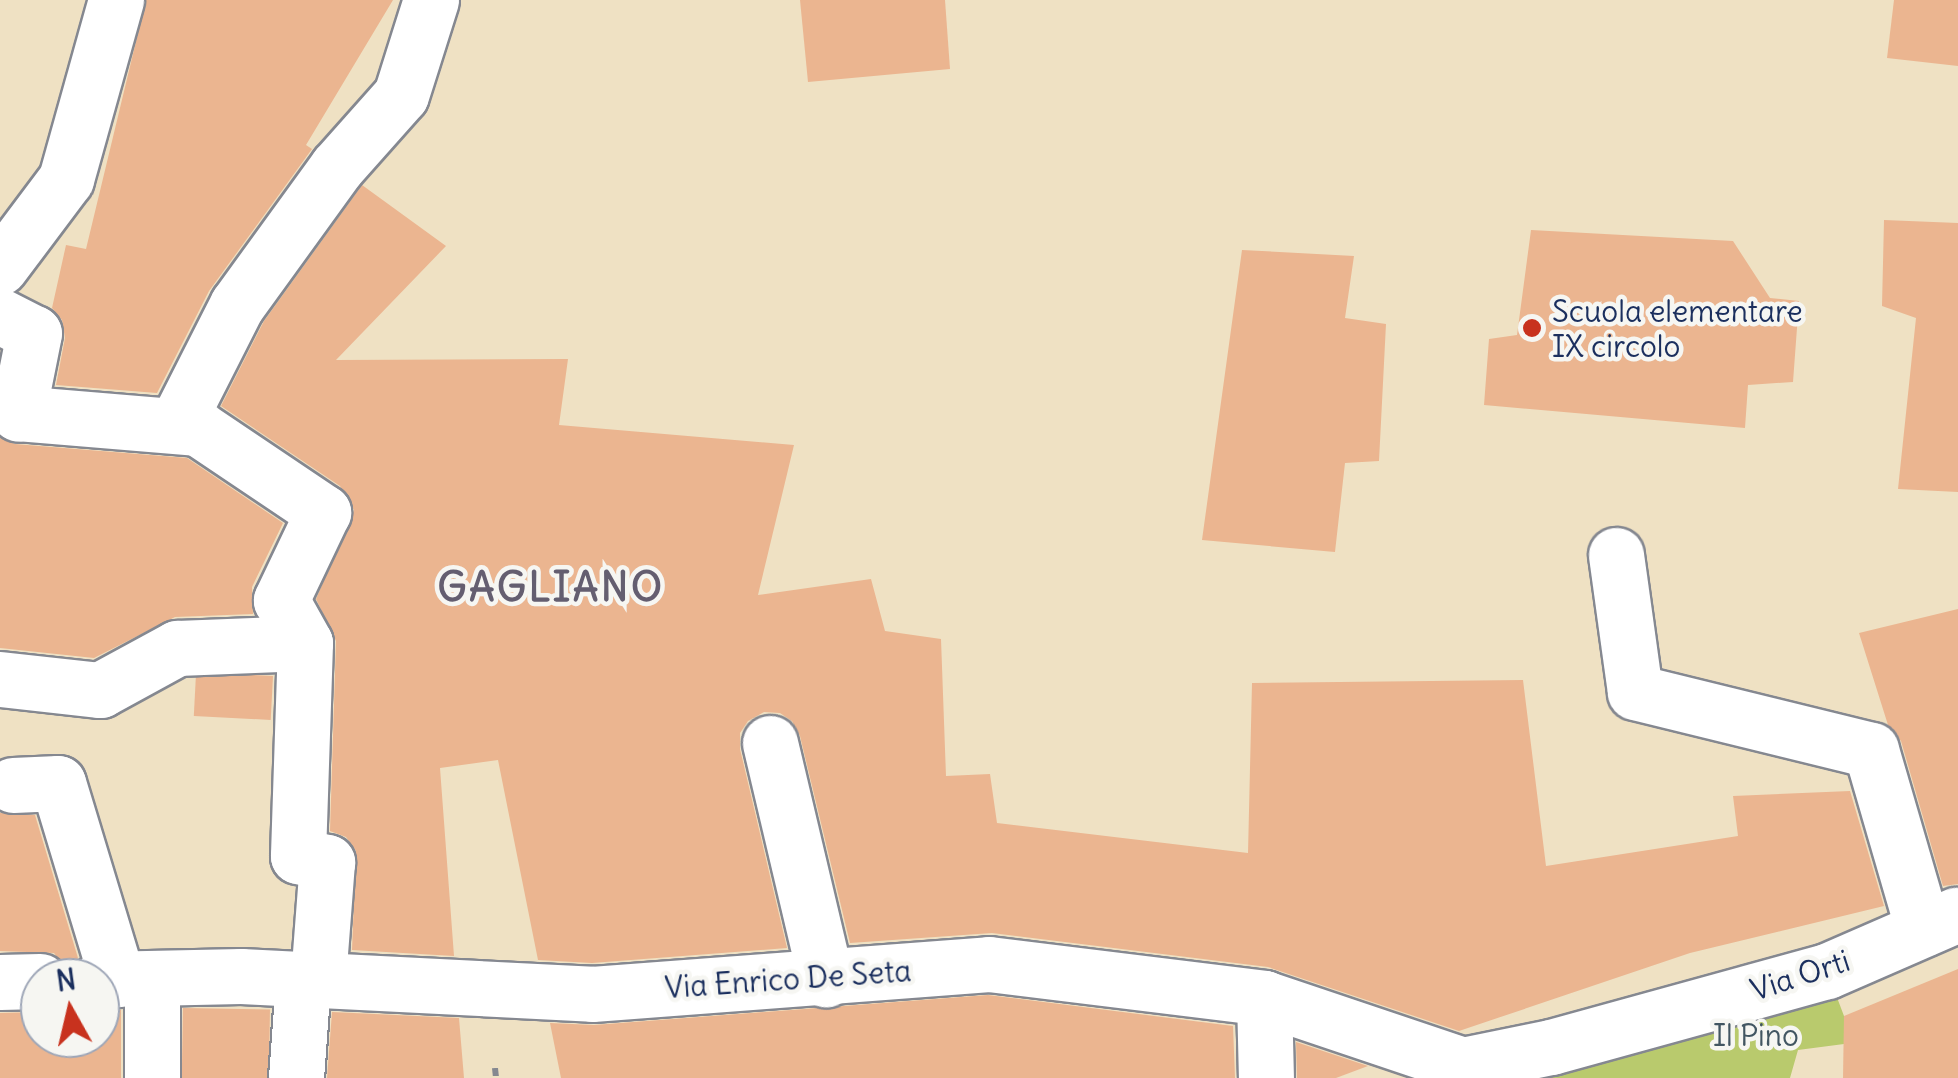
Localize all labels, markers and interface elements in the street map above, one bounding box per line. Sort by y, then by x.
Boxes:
place label: Scuola elementare IX circolo [1552,293,1803,364]
marker: Scuola elementare IX circolo [1521,317,1543,339]
district label: GAGLIANO [438,563,664,611]
street label: Via Orti [1746,942,1854,1008]
street label: Via Enrico De Seta [663,952,913,1006]
north arrow [20,958,120,1058]
text: N [54,961,78,999]
park label: Il Pino [1713,1017,1799,1053]

